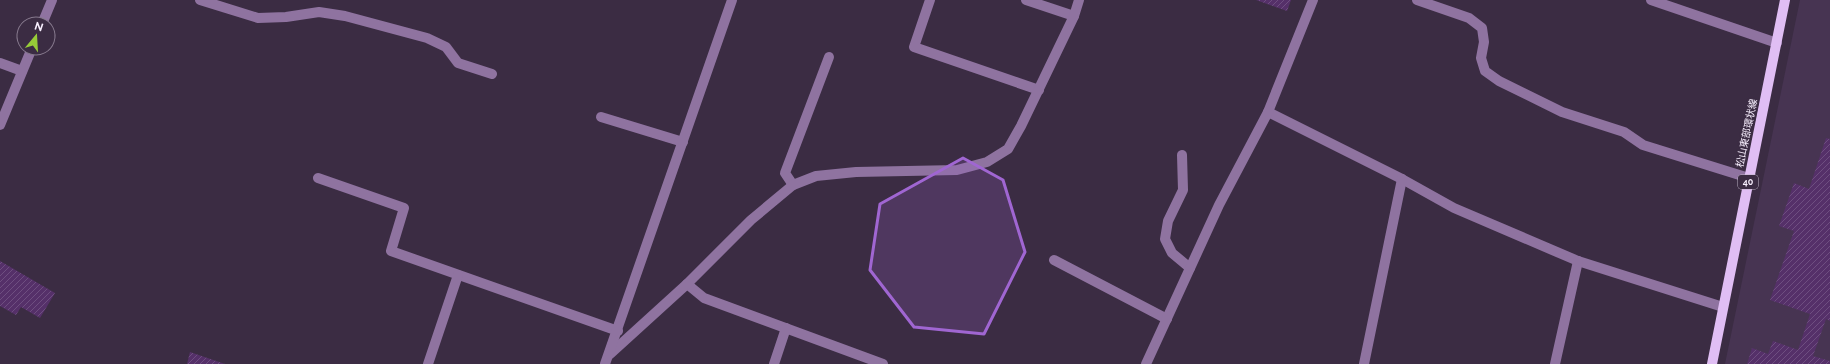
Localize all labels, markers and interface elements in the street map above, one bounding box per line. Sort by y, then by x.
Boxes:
north arrow [16,16,56,56]
text: N [33,19,45,34]
street label: 松山東部環状線 [1734,98,1759,168]
road number: 40 [1738,175,1758,189]

